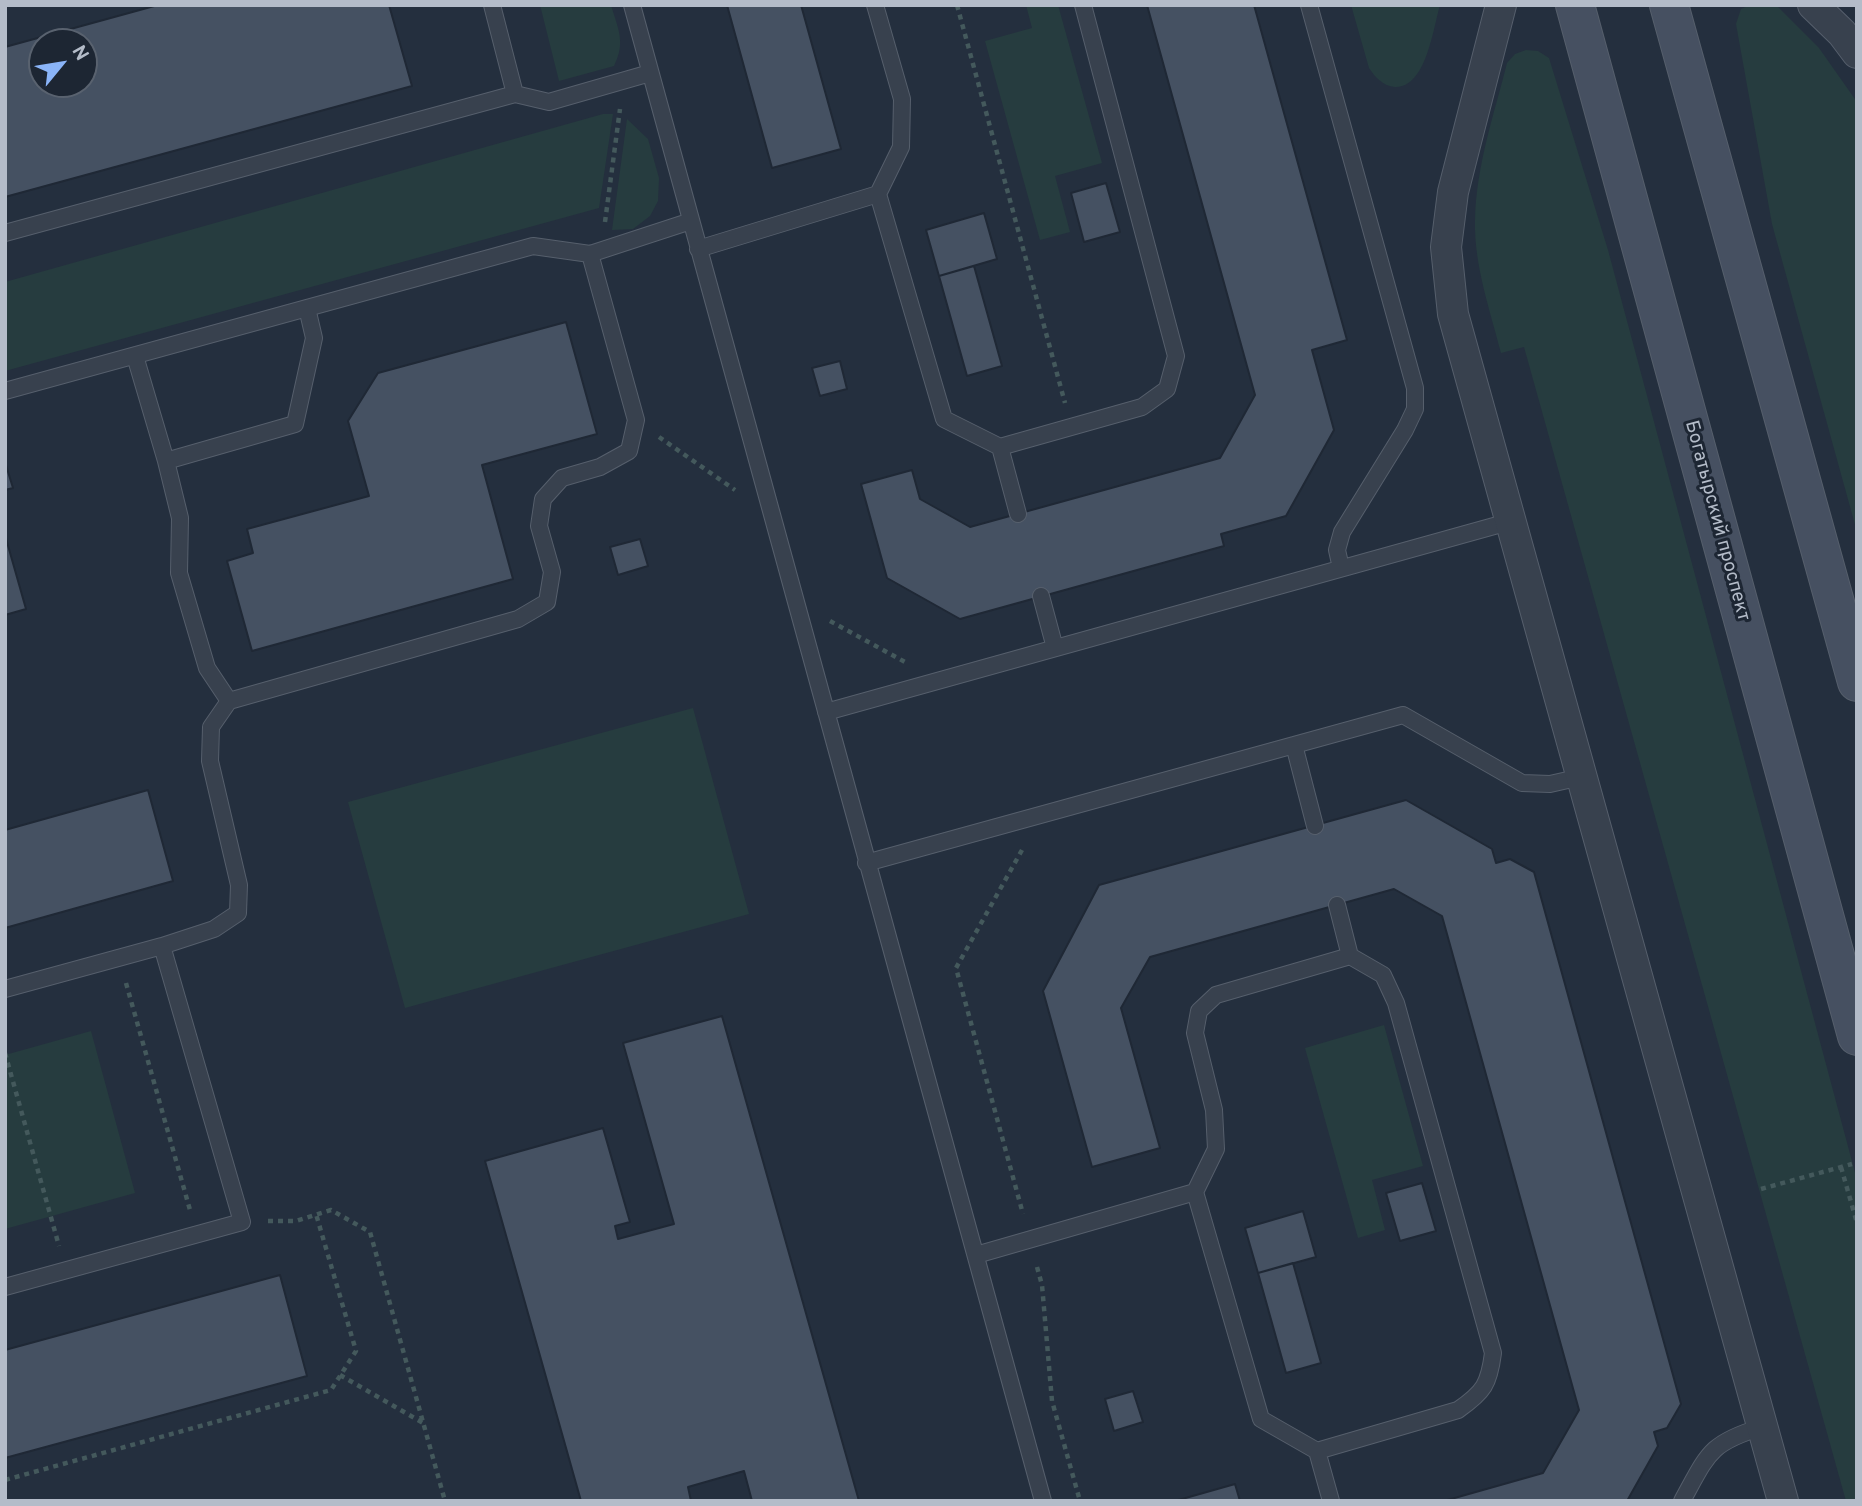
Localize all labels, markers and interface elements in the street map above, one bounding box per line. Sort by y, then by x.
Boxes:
north arrow [28,28,98,98]
text: N [66,42,93,65]
street label: Богатырский проспект [1678,418,1754,624]

